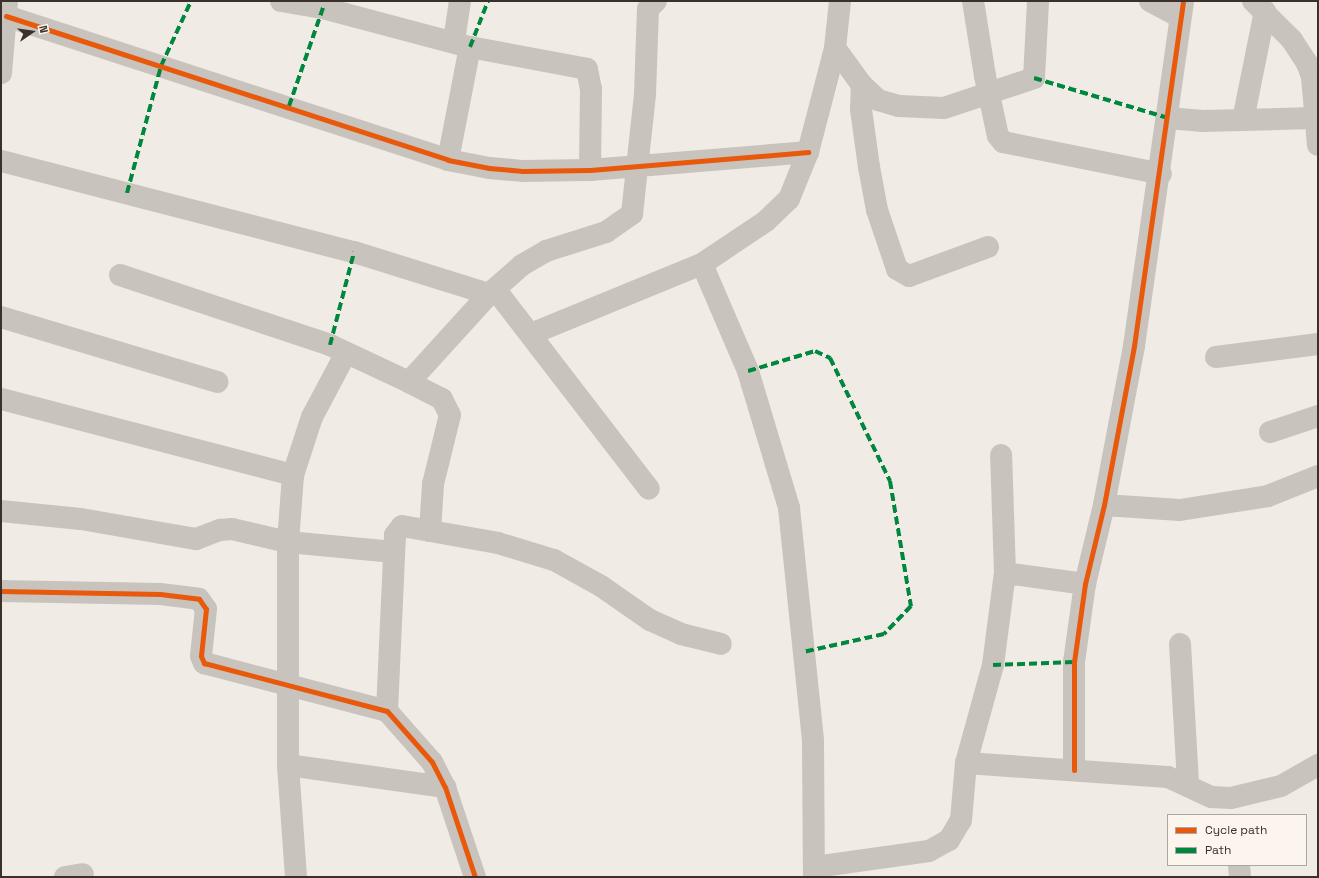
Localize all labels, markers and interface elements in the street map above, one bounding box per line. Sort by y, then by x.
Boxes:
north arrow [12,12,52,52]
text: N [36,24,51,34]
legend [1167,814,1307,866]
text: Cycle path [1205,822,1267,838]
text: Path [1205,842,1231,858]

